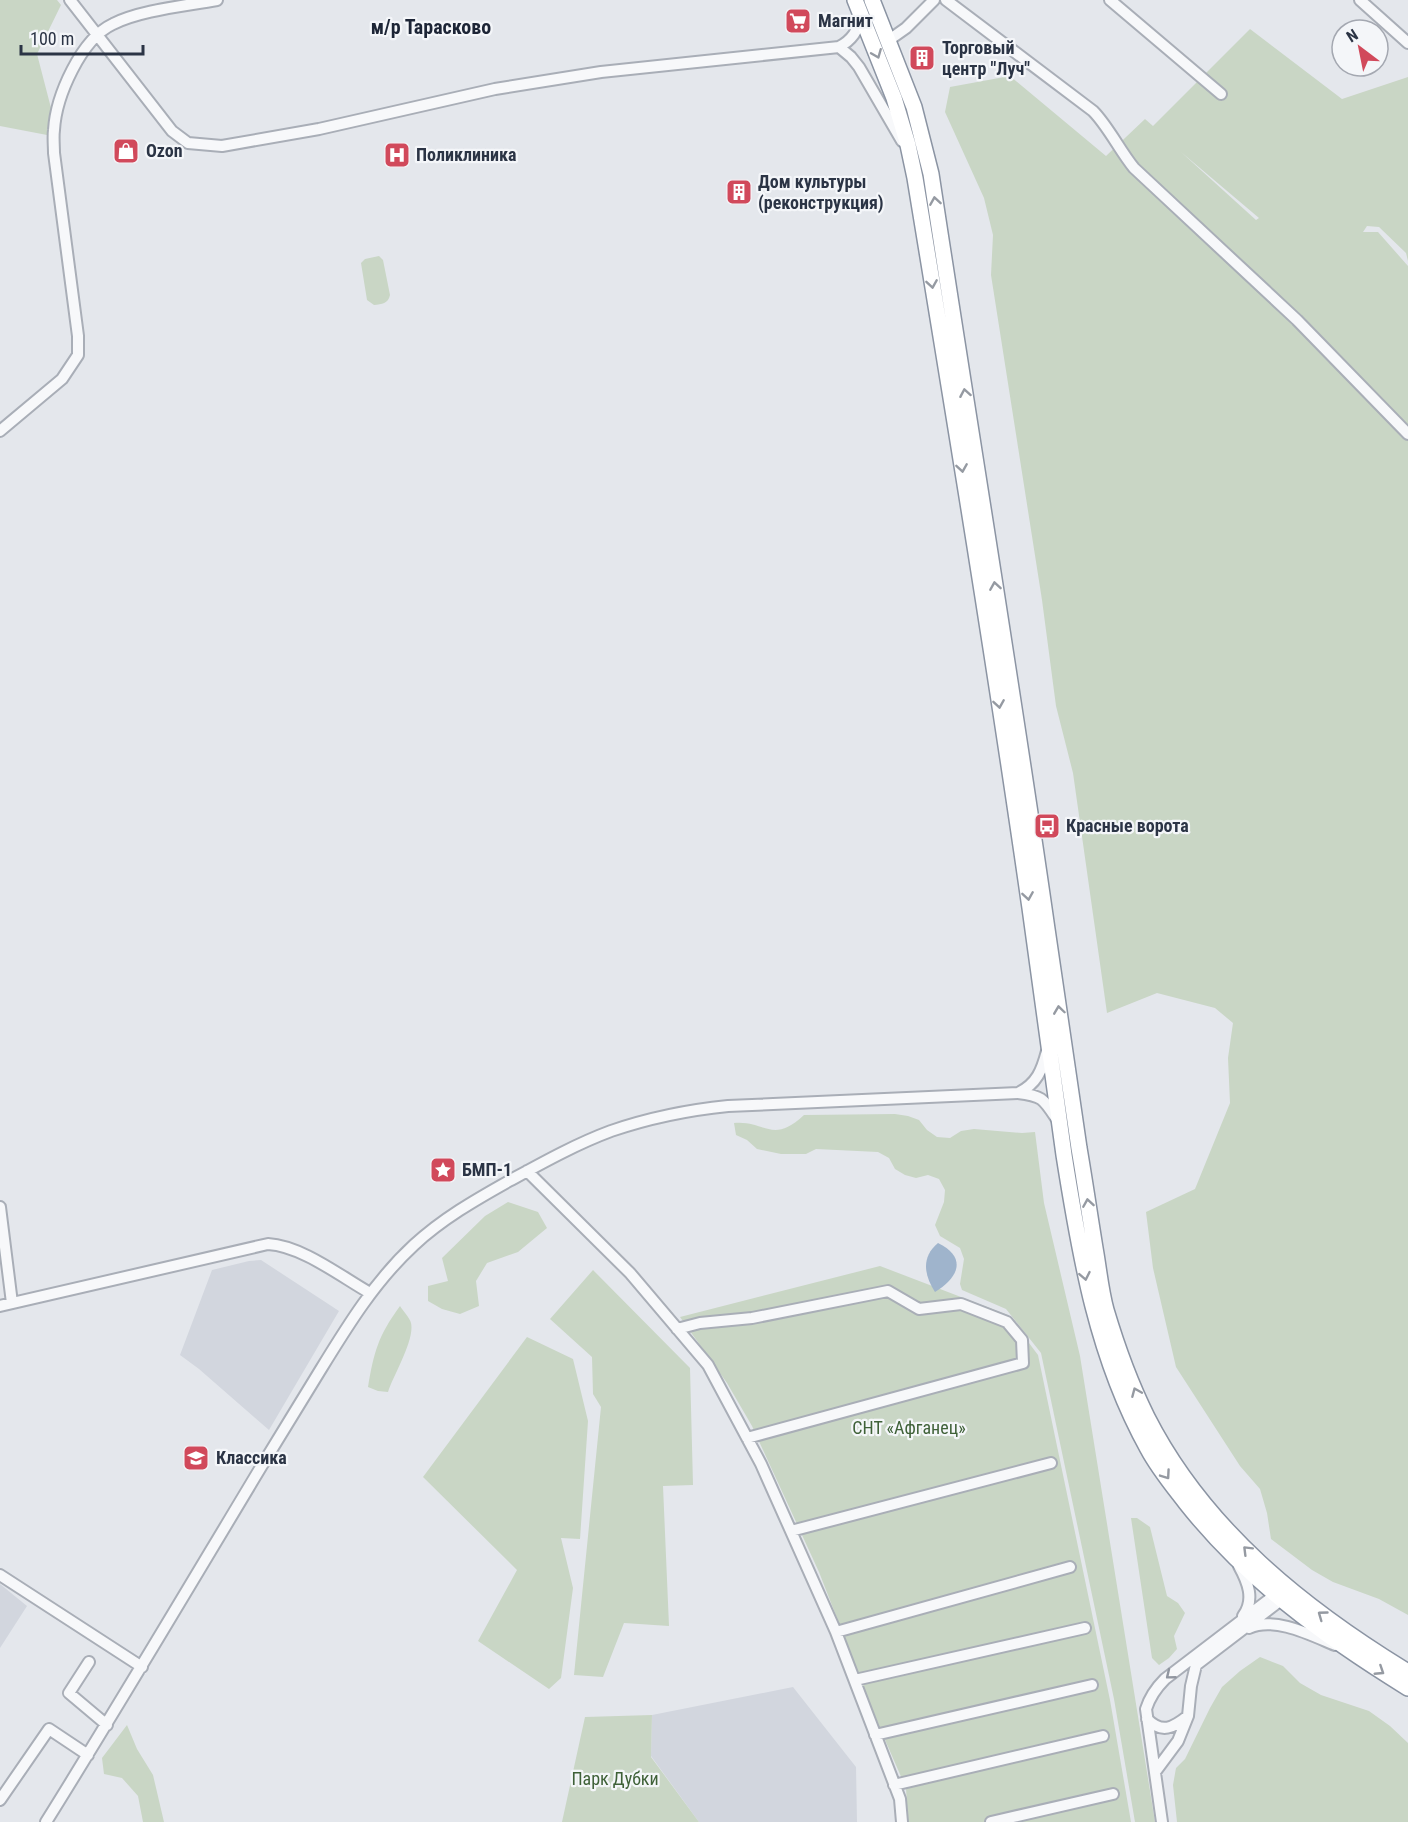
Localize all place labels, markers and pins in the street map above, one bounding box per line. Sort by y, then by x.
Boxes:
supermarket icon: Магнит [783,6,813,36]
place label: Магнит [818,10,873,31]
place label: Торговый центр "Луч" [942,37,1030,79]
building icon: Торговый центр "Луч" [907,43,937,73]
shop icon: Ozon [111,136,141,166]
place label: Ozon [146,140,183,161]
hospital icon: Поликлиника [382,140,412,170]
place label: Поликлиника [416,144,517,165]
place label: Дом культуры (реконструкция) [758,171,884,214]
building icon: Дом культуры (реконструкция) [724,177,754,207]
bus stop icon: Красные ворота [1032,811,1062,841]
place label: Красные ворота [1066,815,1189,836]
place icon: БМП-1 [428,1155,458,1185]
place label: БМП-1 [462,1159,512,1180]
school or university icon: Классика [181,1443,211,1473]
place label: Классика [216,1447,287,1468]

